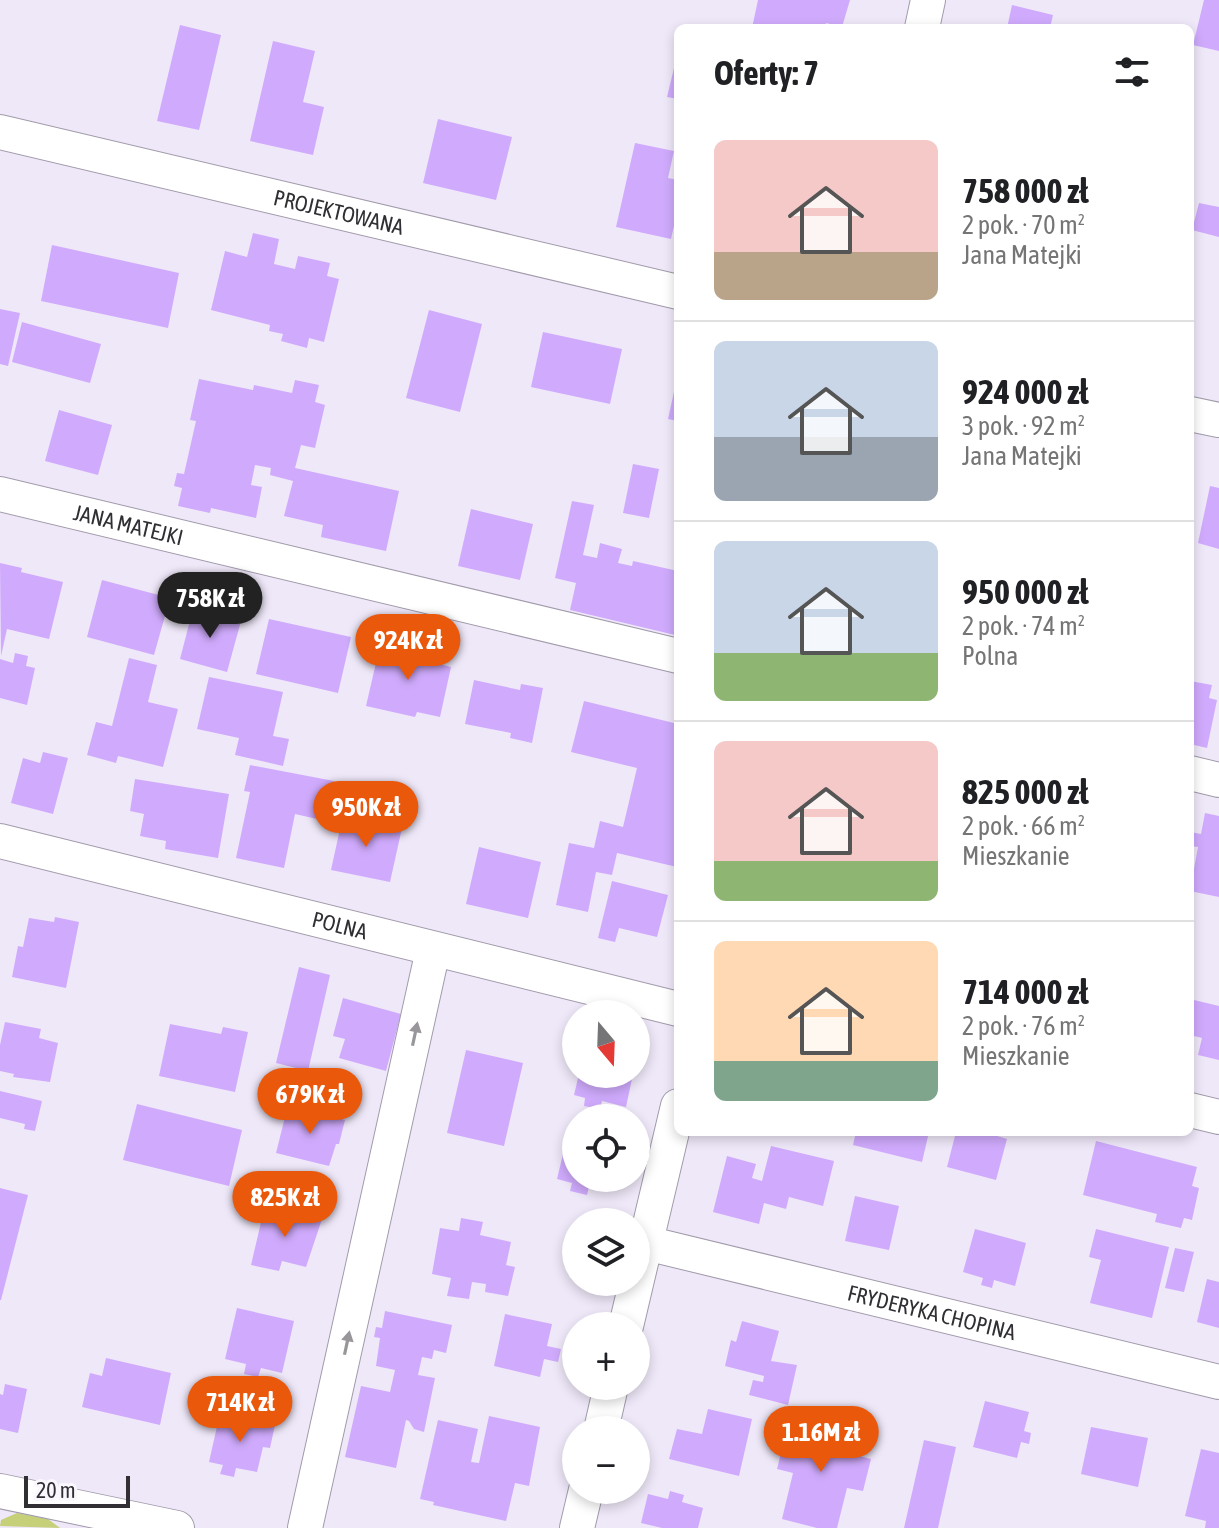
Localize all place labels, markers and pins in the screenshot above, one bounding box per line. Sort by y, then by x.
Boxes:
pin: 758K zł [136,572,284,640]
pin: 924K zł [334,614,482,682]
pin: 950K zł [292,781,440,849]
pin: 679K zł [236,1068,384,1136]
pin: 825K zł [211,1171,359,1239]
pin: 714K zł [166,1376,314,1444]
pin: 1.16M zł [738,1406,904,1474]

